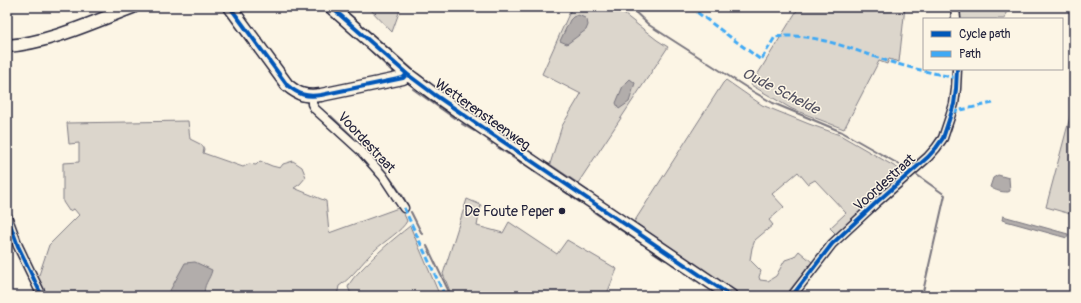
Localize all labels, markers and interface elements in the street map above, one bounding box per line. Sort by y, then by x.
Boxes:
legend [923,18,1063,70]
text: Cycle path [959,27,1011,42]
text: Path [959,47,981,62]
water label: Oude Schelde [739,64,824,120]
street label: Wetterensteenweg [432,75,534,154]
street label: Voordestraat [334,108,399,177]
street label: Voordestraat [850,150,919,215]
place label: De Foute Peper [464,203,554,220]
marker: De Foute Peper [557,206,567,216]

